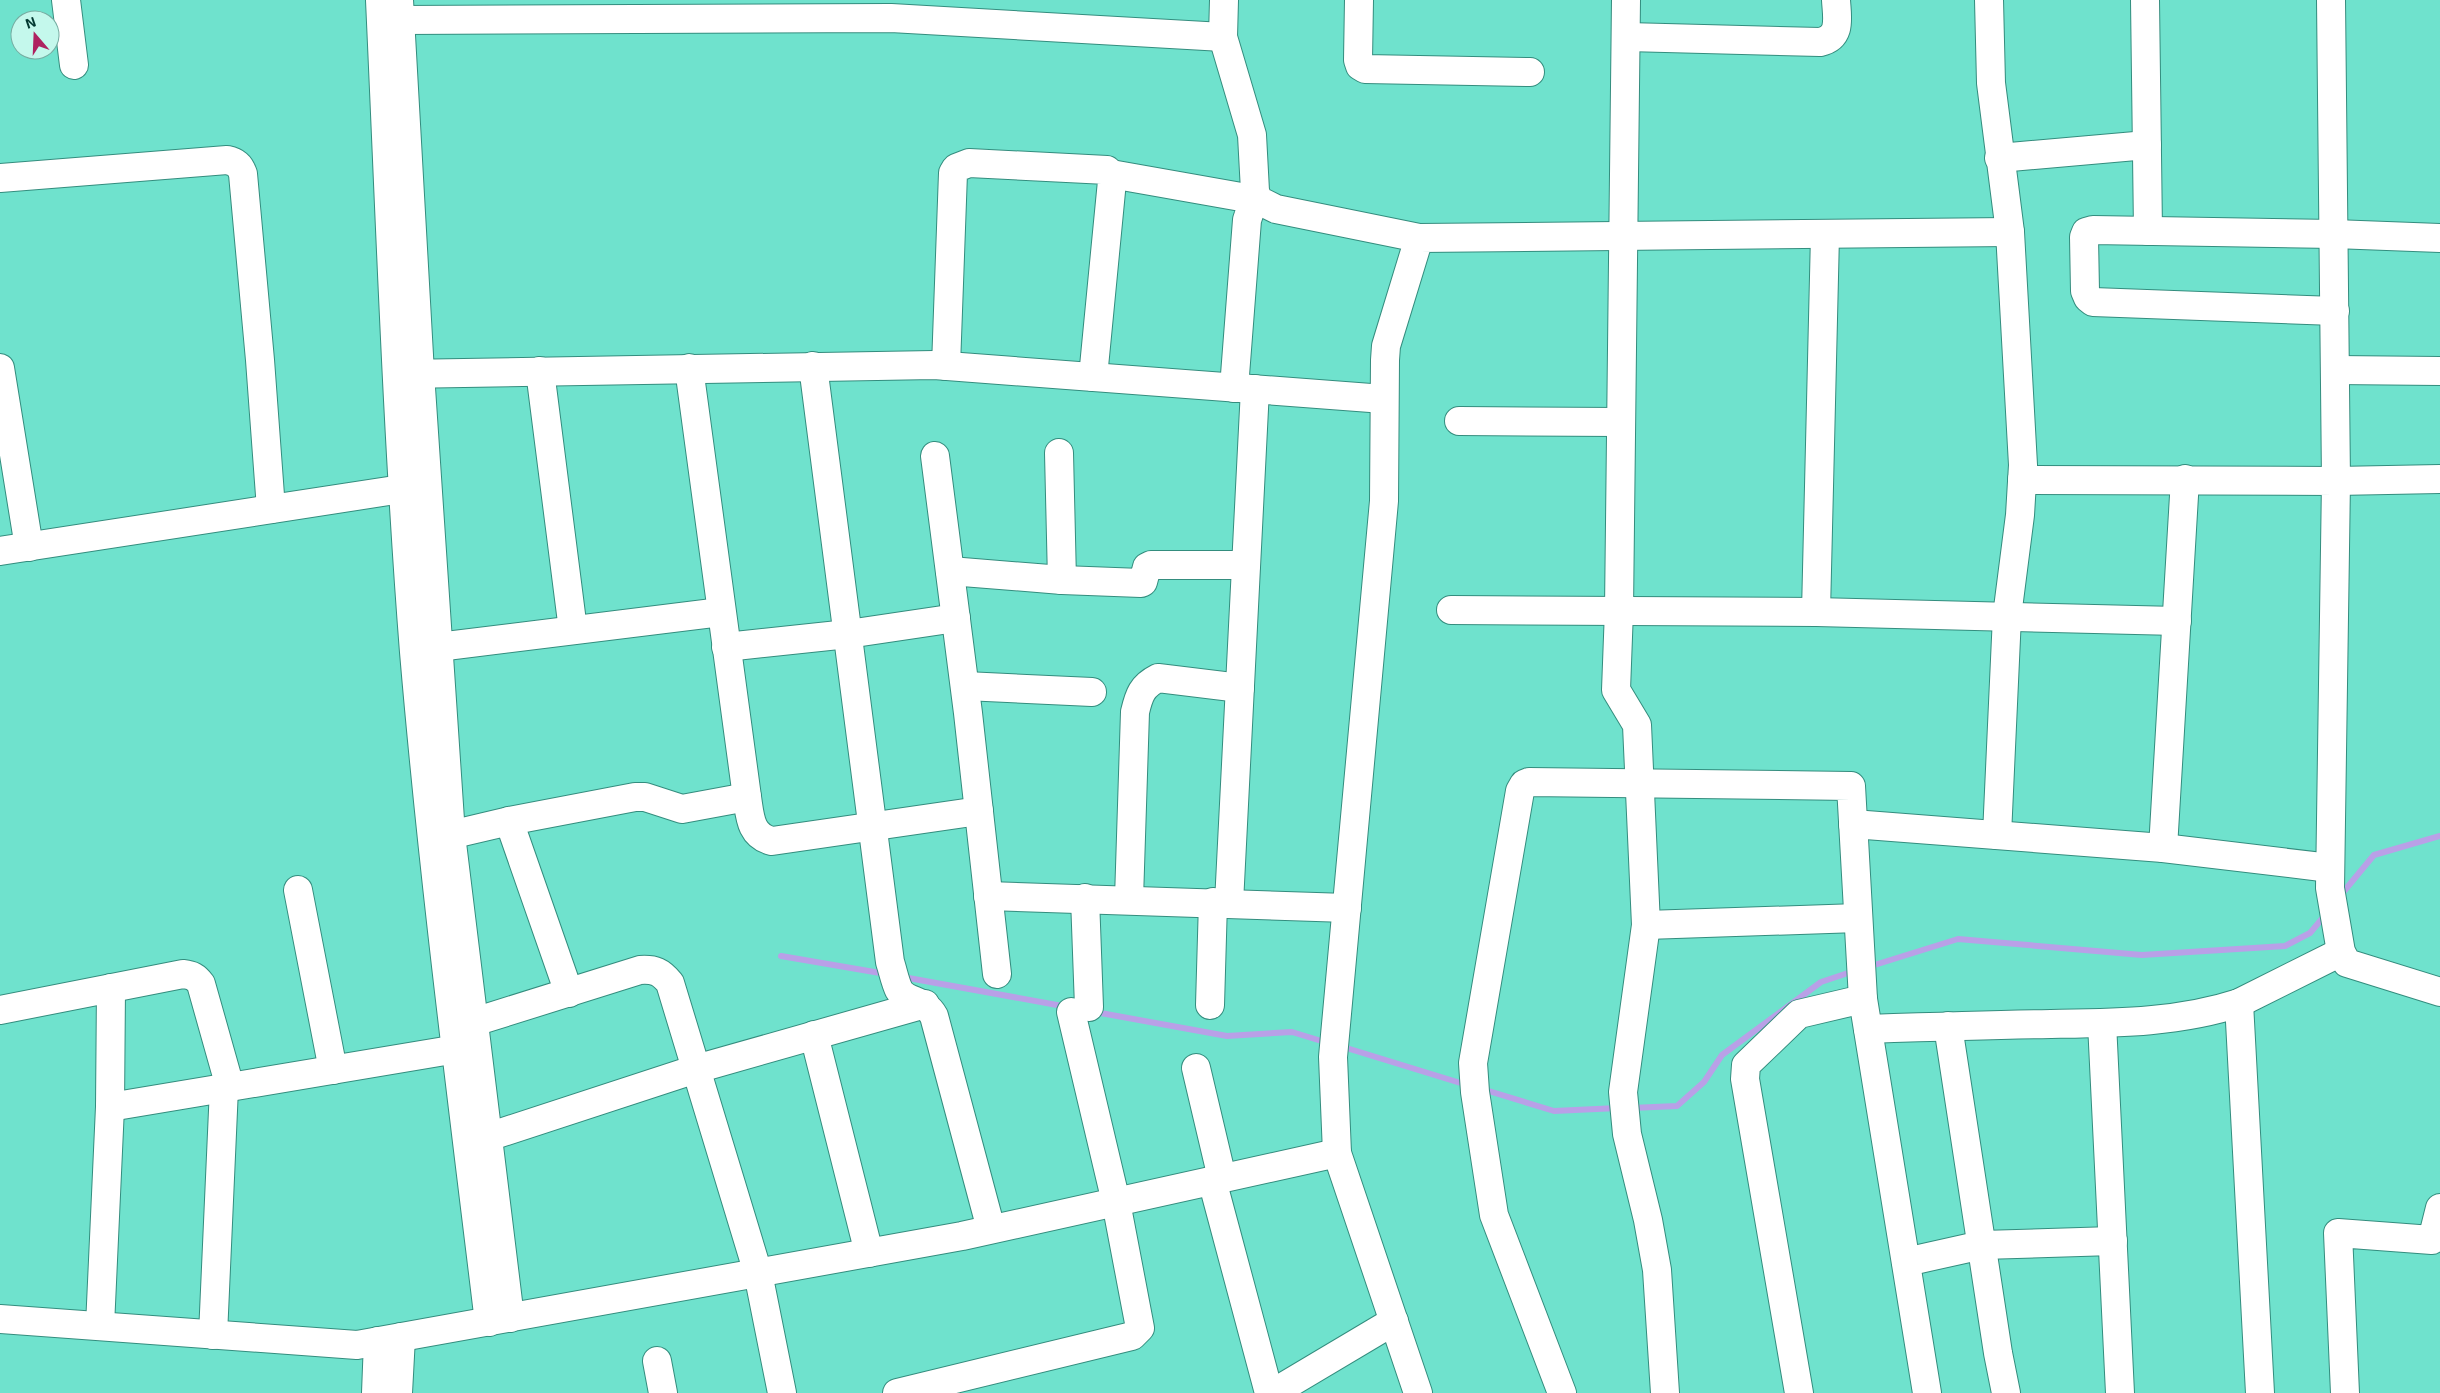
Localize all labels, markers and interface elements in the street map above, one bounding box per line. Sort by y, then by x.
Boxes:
north arrow [10,10,60,60]
text: N [23,13,38,32]

